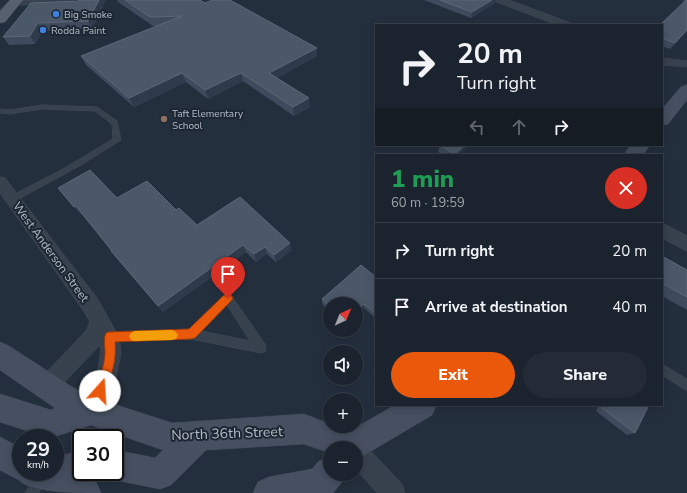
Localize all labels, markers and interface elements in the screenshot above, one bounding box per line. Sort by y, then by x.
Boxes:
place label: Big Smoke [64,8,112,22]
marker: Big Smoke [51,9,61,19]
place label: Rodda Paint [51,24,106,38]
marker: Rodda Paint [38,25,48,35]
text: 20 m [457,35,523,73]
icon: right [391,40,443,92]
text: Turn right [457,71,536,95]
place label: Taft Elementary School [172,107,244,133]
marker: Taft Elementary School [159,114,169,124]
icon: left [466,116,488,138]
icon: ahead [508,116,530,138]
icon: right [550,116,572,138]
text: 1 min [391,163,454,195]
button: close [605,167,647,209]
text: 60 m · 19:59 [391,194,465,212]
street label: West Anderson Street [9,199,93,306]
icon: right [391,240,413,262]
text: Turn right [425,241,494,261]
text: 20 m [612,241,647,261]
pin [211,257,245,298]
icon: arrive [217,263,239,285]
icon: arrive [391,296,413,318]
north arrow [323,297,363,337]
map controls [323,297,363,481]
text: Arrive at destination [425,297,568,317]
text: 40 m [612,297,647,317]
button: sound [323,345,363,385]
button: Exit [391,352,515,398]
button: Share [523,352,647,398]
position arrow [79,370,121,412]
button: + [323,393,363,433]
street label: North 36th Street [171,422,283,445]
speed limit sign: 30 [72,429,124,481]
text: 29 [26,436,50,463]
button: − [323,441,363,481]
text: km/h [27,458,49,472]

